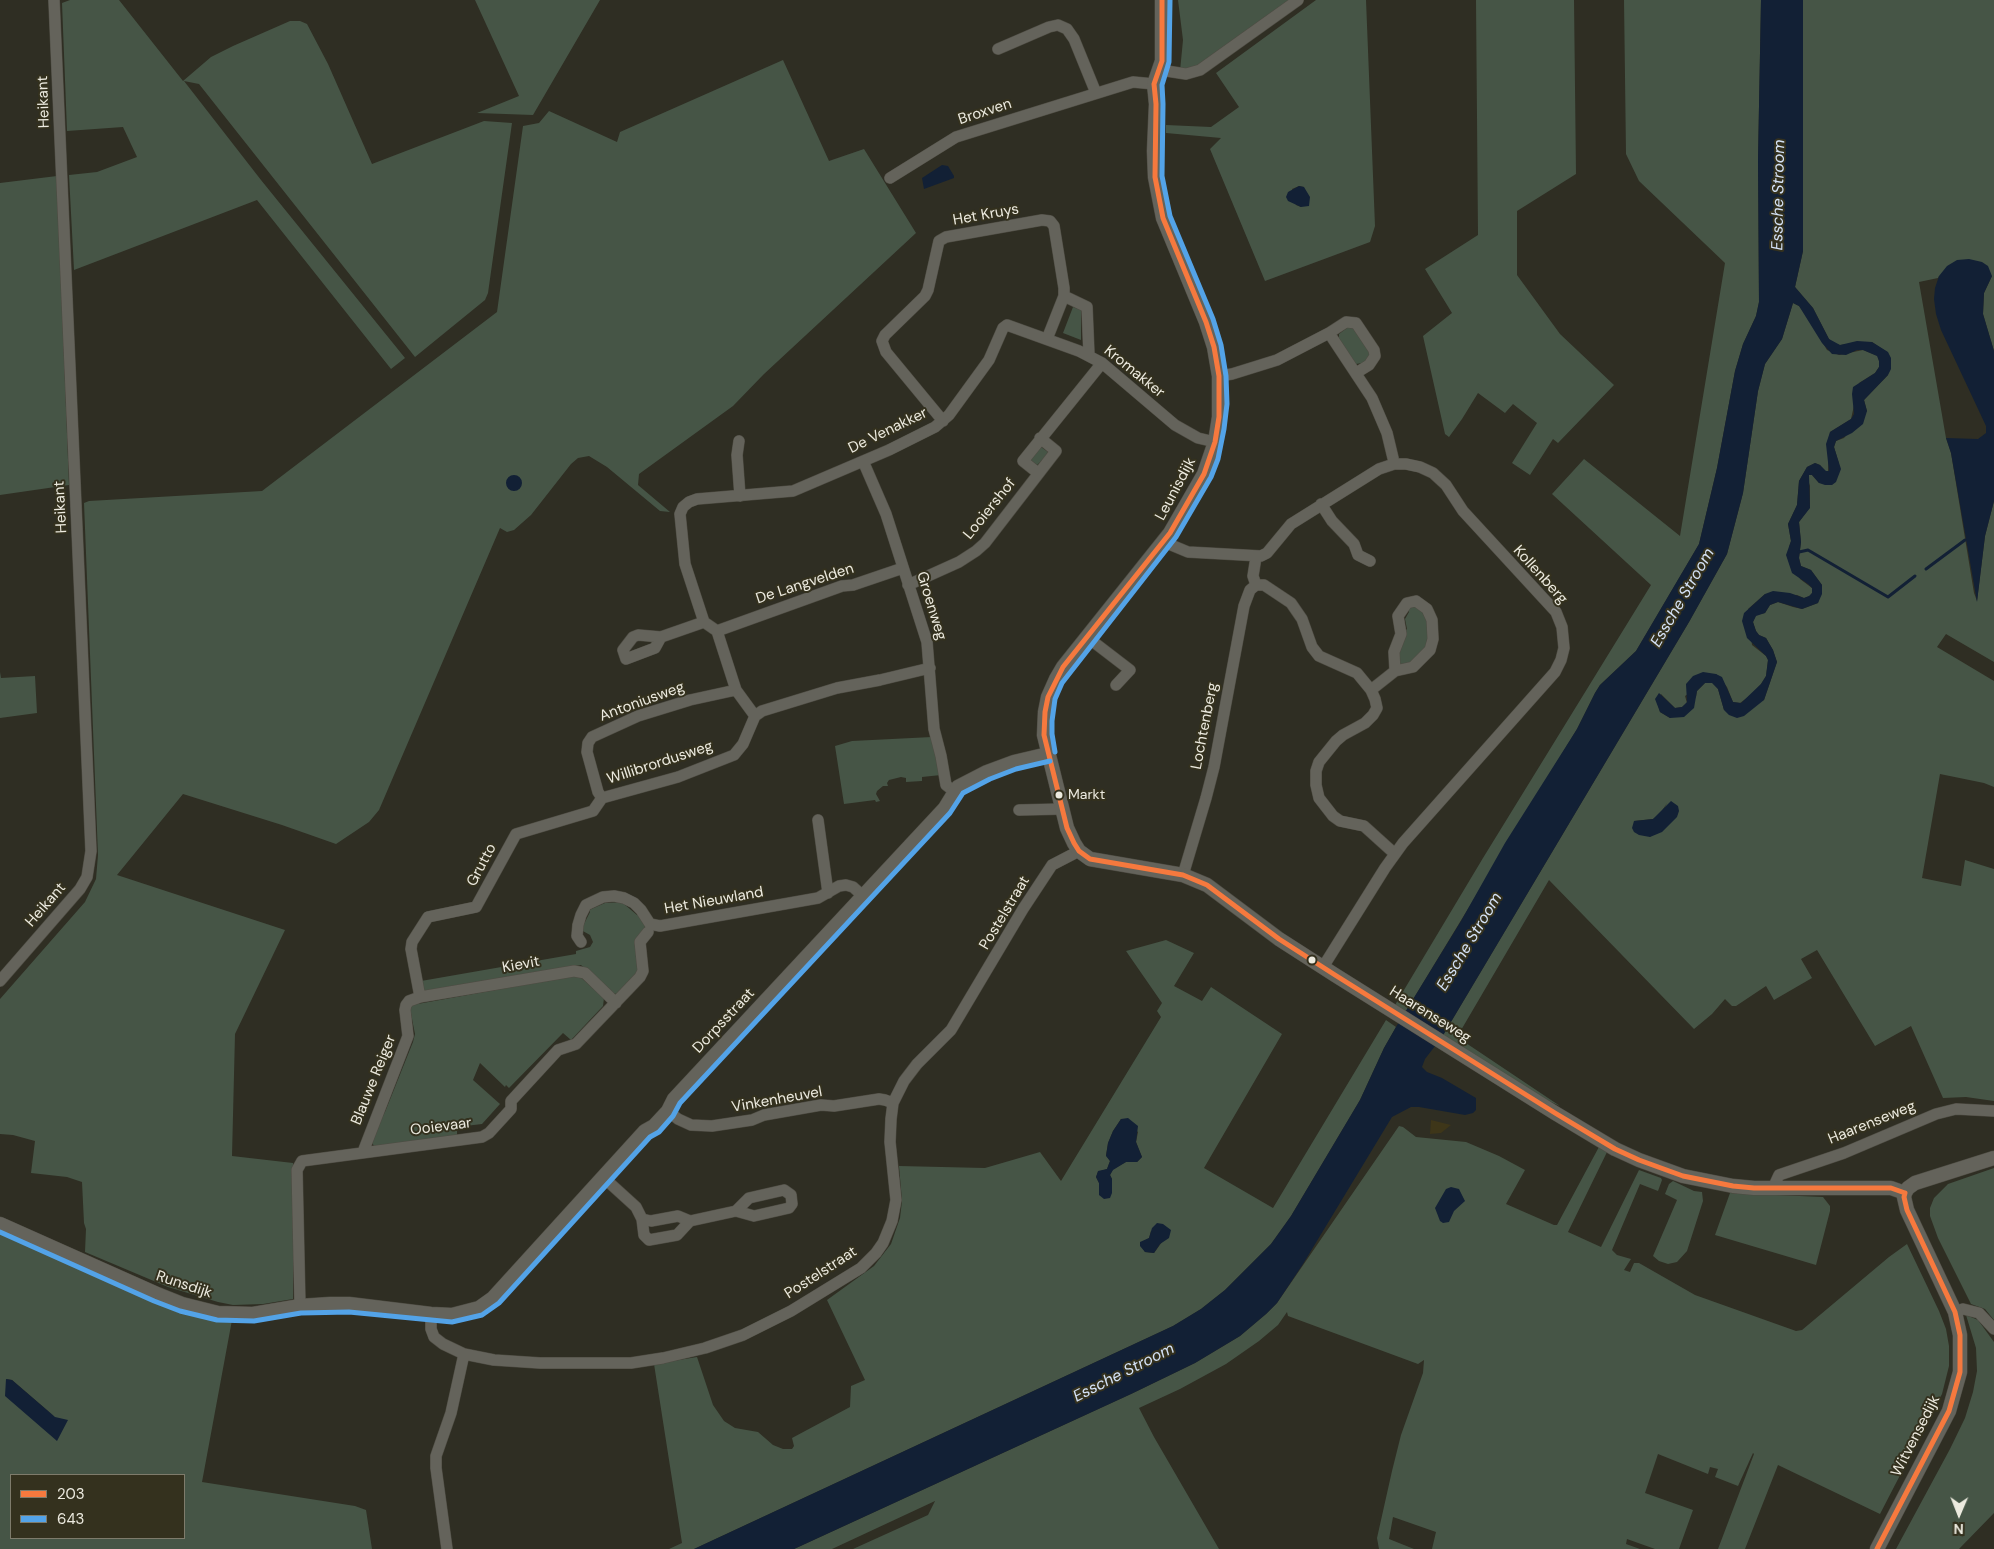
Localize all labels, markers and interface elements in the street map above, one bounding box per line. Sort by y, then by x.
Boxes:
street label: Heikant [34,75,54,129]
street label: Broxven [956,95,1014,129]
water label: Essche Stroom [1768,139,1790,251]
street label: Het Kruys [952,200,1020,230]
street label: Kromakker [1100,342,1168,402]
street label: De Venakker [845,404,931,458]
street label: Leunisdijk [1152,454,1200,524]
street label: Looiershof [960,475,1020,543]
street label: Heikant [51,480,71,534]
street label: Kollenberg [1509,542,1571,608]
water label: Essche Stroom [1647,545,1719,651]
street label: De Langvelden [754,560,856,608]
street label: Groenweg [912,570,950,642]
street label: Antoniusweg [597,678,687,726]
street label: Lochtenberg [1188,681,1222,771]
street label: Willibrordusweg [605,737,715,789]
place label: Markt [1068,787,1105,803]
marker: Markt [1054,790,1064,800]
street label: Grutto [463,840,501,890]
street label: Postelstraat [976,873,1034,953]
street label: Heikant [22,879,70,931]
street label: Het Nieuwland [663,883,765,919]
water label: Essche Stroom [1433,890,1507,994]
street label: Kievit [501,953,541,977]
unlabelled marker [1307,955,1317,965]
street label: Haarenseweg [1386,983,1474,1047]
street label: Dorpsstraat [689,985,759,1057]
street label: Blauwe Reiger [348,1032,400,1128]
street label: Vinkenheuvel [730,1083,824,1117]
street label: Haarenseweg [1826,1097,1918,1149]
street label: Ooievaar [409,1114,473,1140]
street label: Postelstraat [781,1243,861,1303]
street label: Runsdijk [154,1268,214,1302]
water label: Essche Stroom [1070,1339,1178,1407]
street label: Witvensedijk [1888,1392,1944,1480]
legend [10,1474,185,1539]
text: 203 [57,1484,85,1504]
north arrow [1934,1489,1984,1539]
text: 643 [57,1509,84,1529]
text: N [1953,1520,1964,1538]

